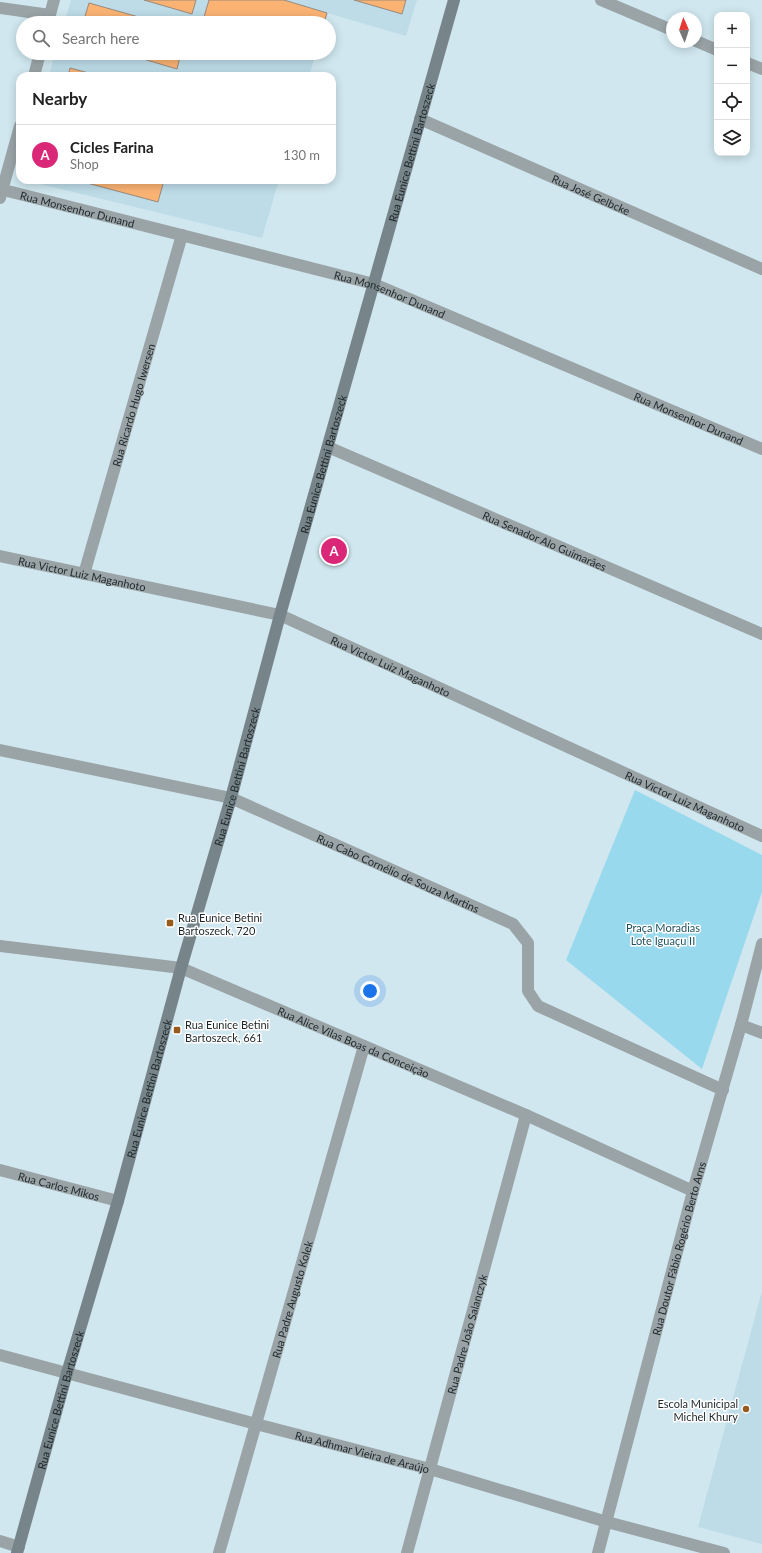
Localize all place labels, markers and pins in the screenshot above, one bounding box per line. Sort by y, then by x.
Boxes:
pin: A [321,536,347,566]
place label: Rua Eunice Betini Bartoszeck, 720 [178,911,263,937]
marker: Rua Eunice Betini Bartoszeck, 720 [165,918,175,928]
place label: Rua Eunice Betini Bartoszeck, 661 [185,1018,270,1044]
marker: Rua Eunice Betini Bartoszeck, 661 [172,1025,182,1035]
place label: Escola Municipal Michel Khury [658,1397,738,1423]
marker: Escola Municipal Michel Khury [741,1404,751,1414]

